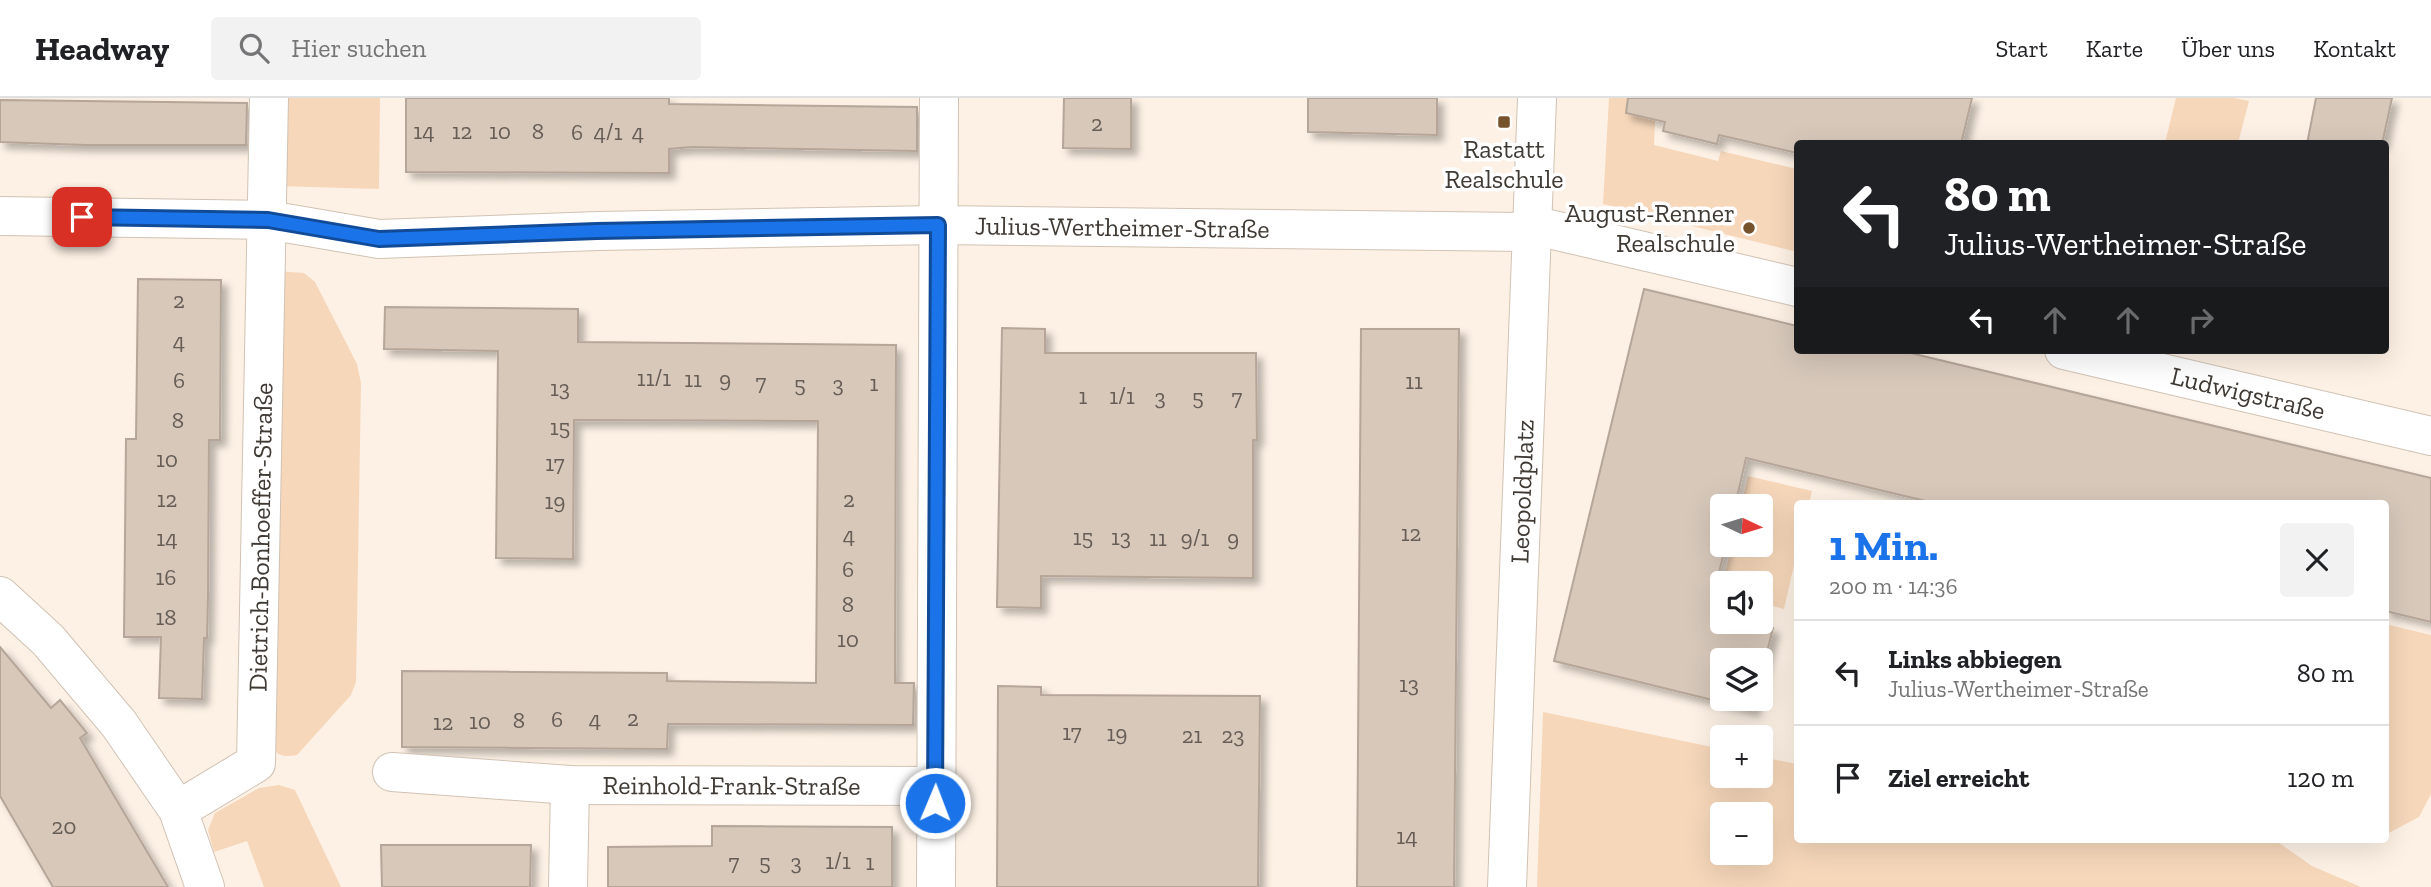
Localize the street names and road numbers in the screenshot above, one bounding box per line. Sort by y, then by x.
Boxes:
street label: Julius-Wertheimer-Straße [975,209,1270,245]
street label: Ludwigstraße [2168,360,2328,427]
street label: Dietrich-Bonhoeffer-Straße [241,382,279,692]
street label: Leopoldplatz [1503,419,1541,564]
street label: Reinhold-Frank-Straße [602,769,861,802]

